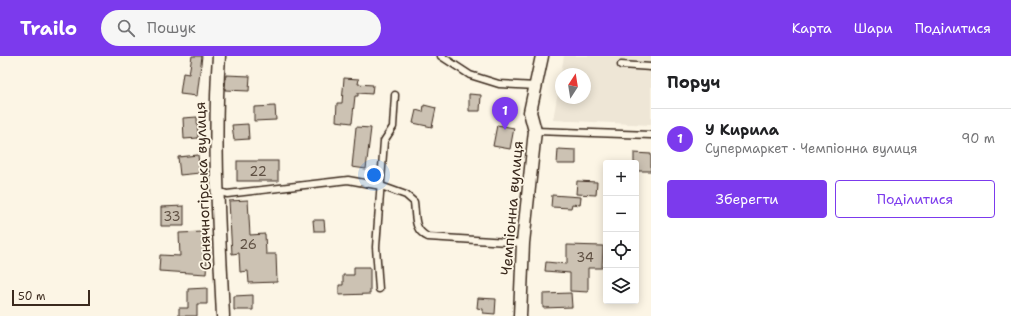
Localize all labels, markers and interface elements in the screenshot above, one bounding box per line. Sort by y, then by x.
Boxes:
search box [101,10,381,46]
text: Trailo [20,16,77,41]
icon: search [115,17,137,39]
text: Пошук [147,18,196,38]
text: Карта [792,19,832,37]
text: Шари [854,19,893,37]
text: Поділитися [915,19,991,37]
north arrow [555,68,591,104]
text: Поруч [667,71,720,93]
pin: 1 [492,97,518,130]
street label: Сонячногірська вулиця [190,101,216,271]
text: У Кирила [705,120,779,140]
text: 1 [677,130,683,147]
text: 90 m [961,130,995,147]
street label: Чемпіонна вулиця [496,140,528,276]
text: Супермаркет · Чемпіонна вулиця [705,140,917,157]
map controls [603,160,639,304]
button: + [603,160,639,196]
house number: 22 [249,163,267,180]
your location [364,165,384,185]
button: Зберегти [667,180,827,218]
button: Поділитися [835,180,995,218]
button: − [603,196,639,232]
house number: 33 [163,208,181,225]
button: locate [603,232,639,268]
house number: 26 [239,236,257,253]
house number: 34 [576,249,594,266]
button: layers [603,268,639,304]
scale bar [12,288,90,307]
text: 50 m [18,289,46,304]

